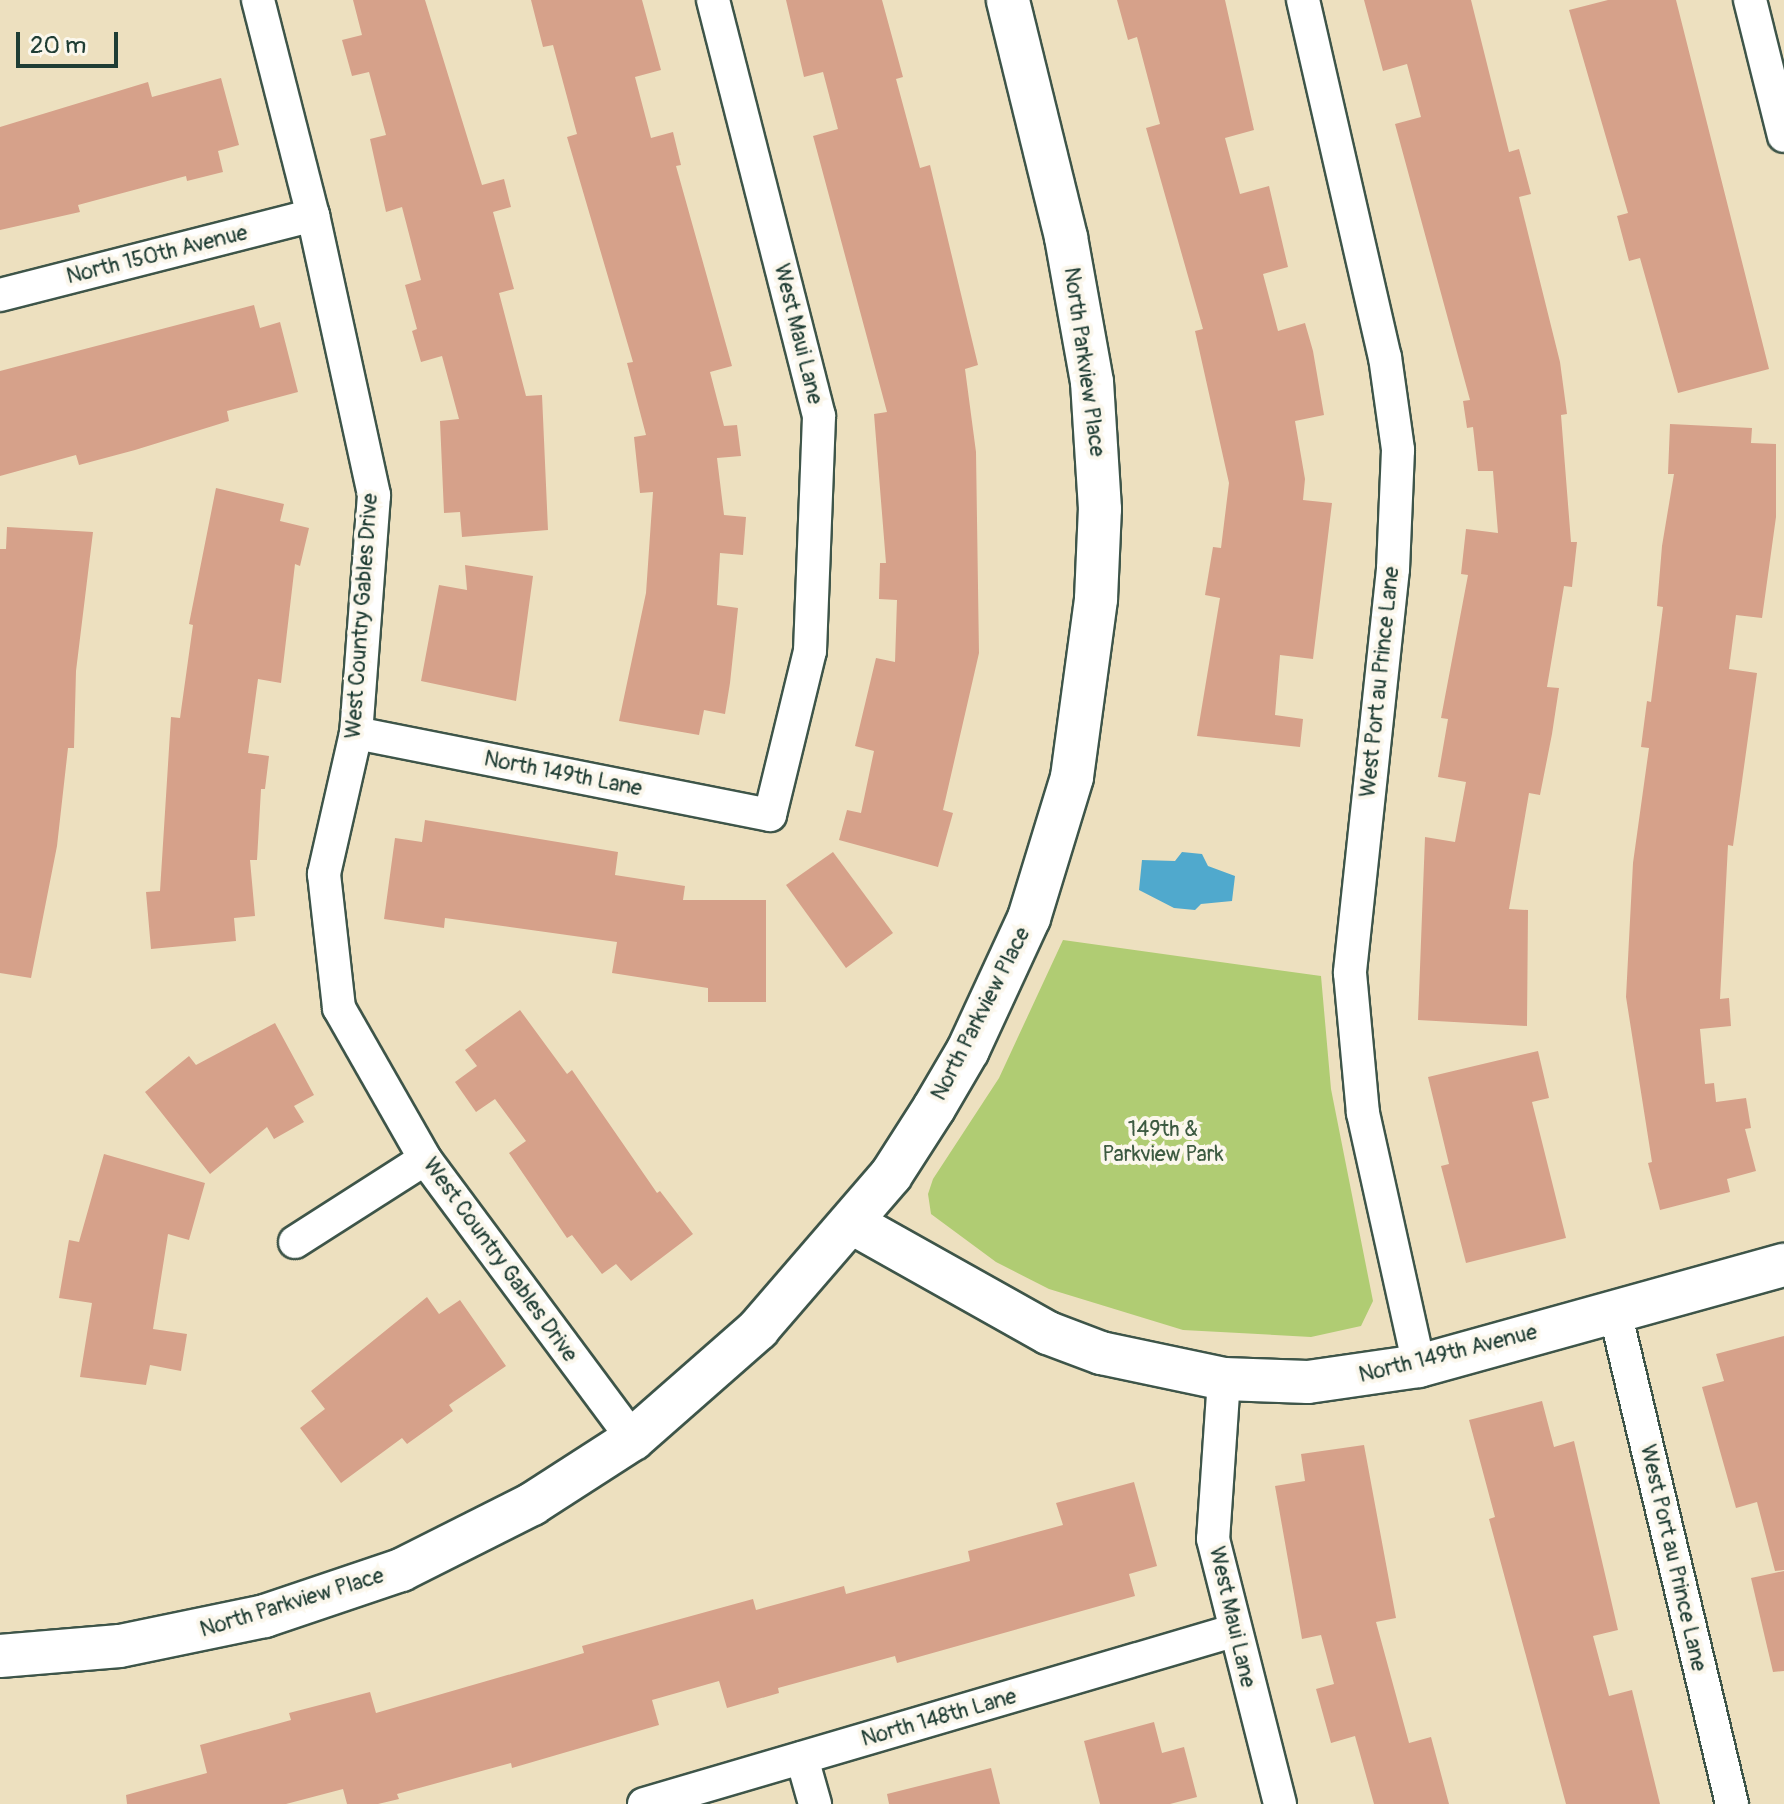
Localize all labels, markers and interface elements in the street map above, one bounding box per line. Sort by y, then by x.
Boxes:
scale bar [20,16,122,66]
text: 20 m [30,31,86,60]
street label: North 150th Avenue [64,220,250,290]
street label: West Maui Lane [768,261,828,407]
street label: North Parkview Place [1058,266,1110,458]
street label: West Country Gables Drive [340,492,384,740]
street label: West Port au Prince Lane [1355,565,1405,799]
street label: North 149th Lane [482,746,644,802]
street label: North Parkview Place [926,923,1036,1105]
park label: 149th & Parkview Park [1102,1116,1224,1168]
street label: West Country Gables Drive [417,1153,583,1367]
street label: North 149th Avenue [1356,1319,1540,1389]
street label: West Port au Prince Lane [1634,1442,1712,1674]
street label: West Maui Lane [1203,1544,1261,1690]
street label: North Parkview Place [197,1562,387,1644]
street label: North 148th Lane [858,1683,1020,1753]

